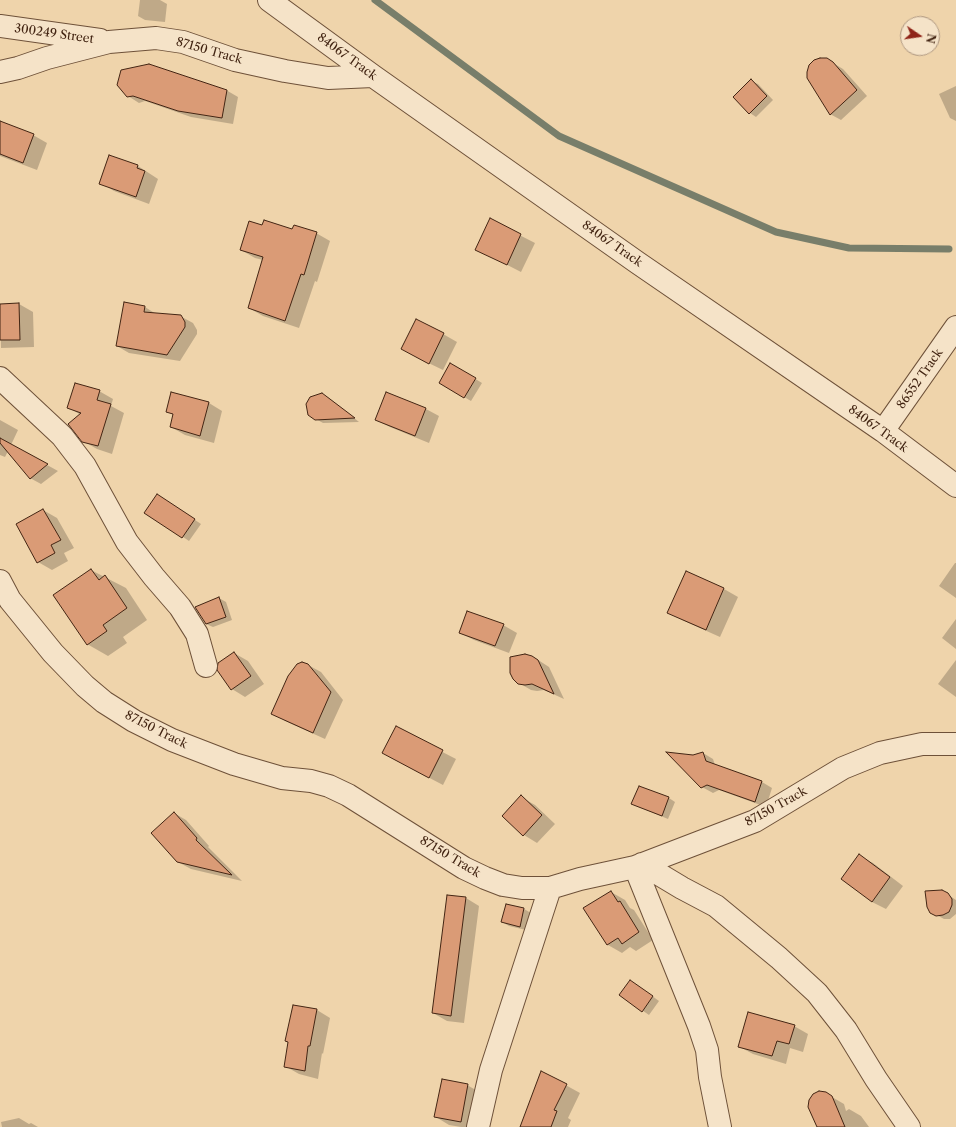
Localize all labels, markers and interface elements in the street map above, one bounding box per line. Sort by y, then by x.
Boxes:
north arrow [900,16,940,56]
street label: 300249 Street [13,21,95,47]
street label: 84067 Track [314,30,380,84]
text: N [923,32,939,45]
street label: 87150 Track [174,35,244,67]
street label: 84067 Track [579,218,645,270]
street label: 86552 Track [894,346,946,412]
street label: 84067 Track [845,402,911,456]
street label: 87150 Track [122,708,190,752]
street label: 87150 Track [743,784,809,830]
street label: 87150 Track [417,833,483,881]

